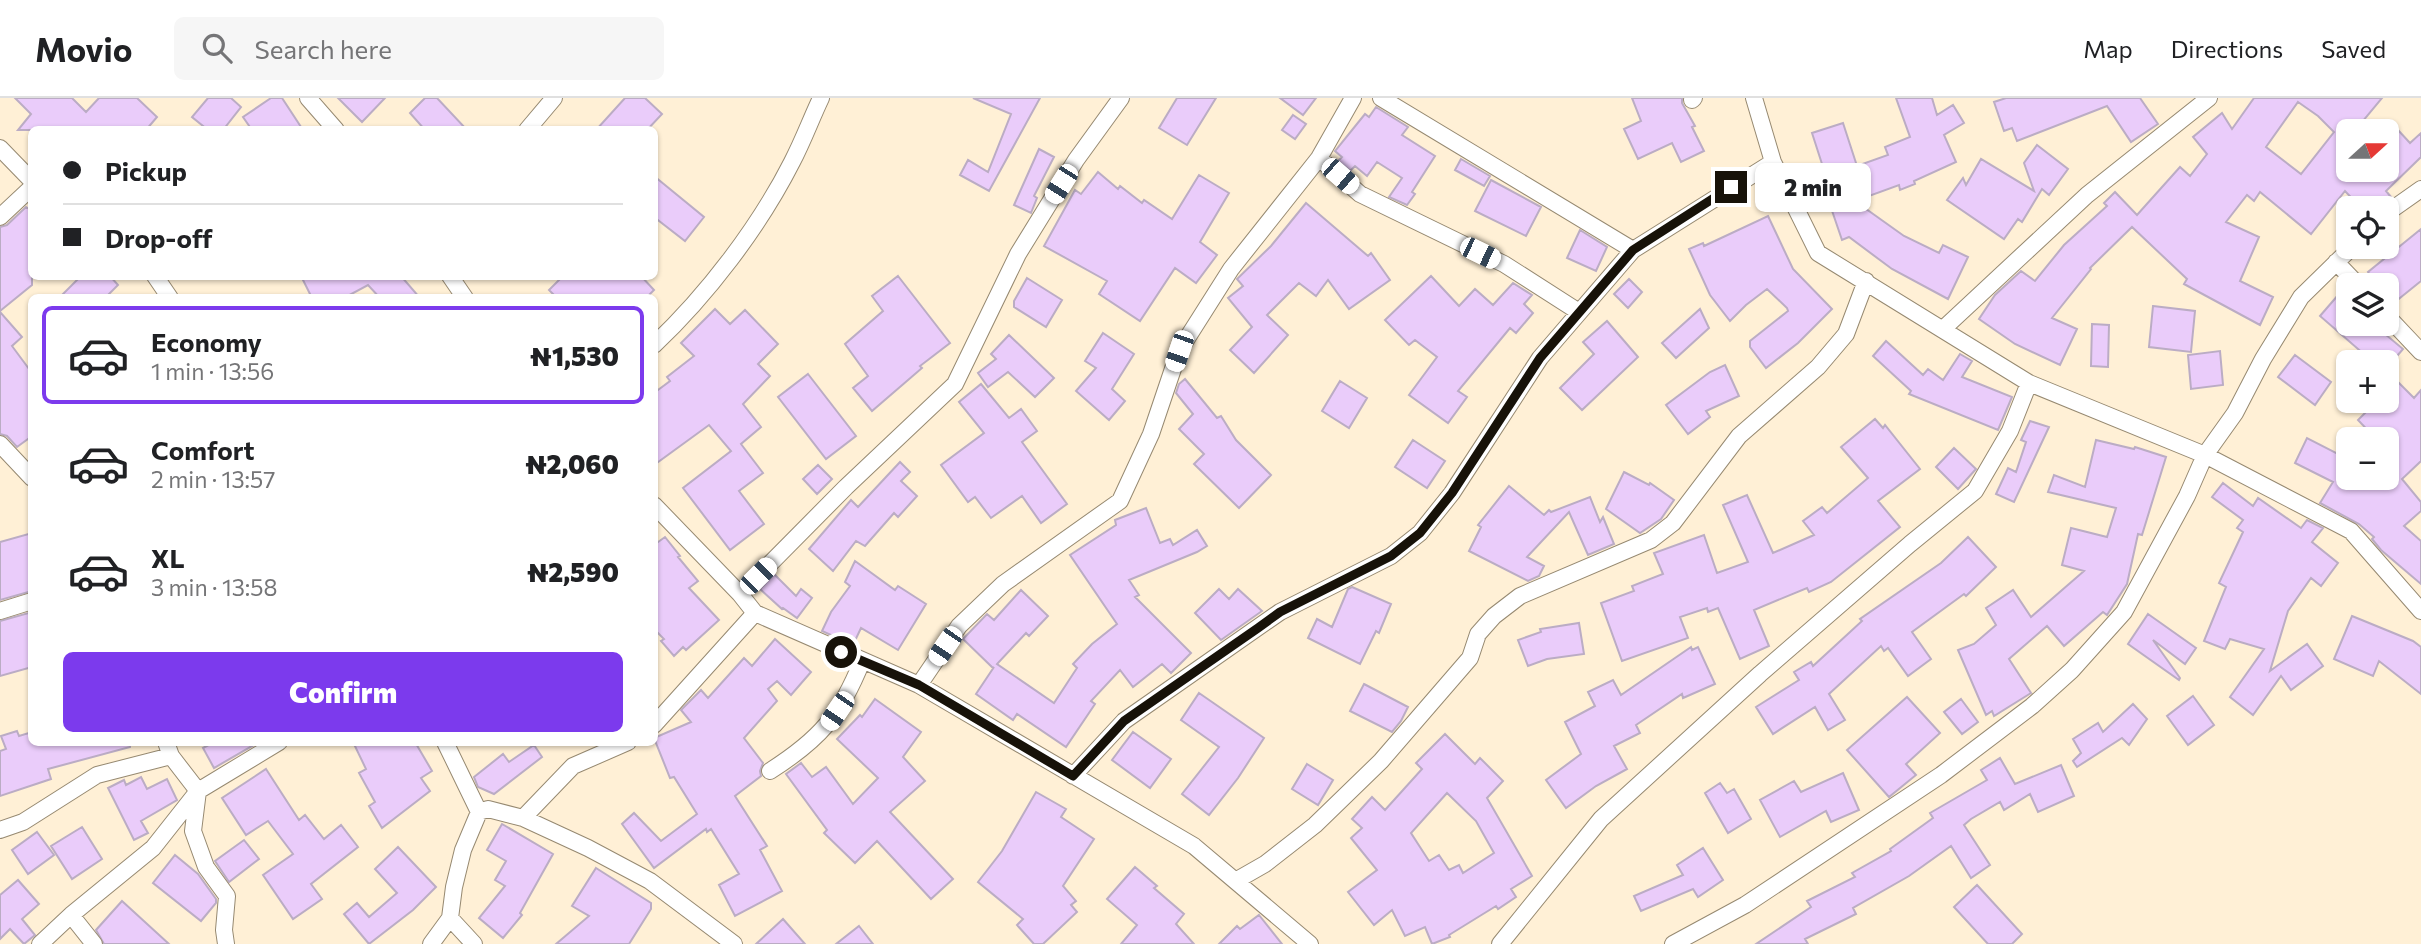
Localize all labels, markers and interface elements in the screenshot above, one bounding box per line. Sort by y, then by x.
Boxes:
search box [174,17,664,80]
text: Movio [35,28,132,69]
icon: search [198,29,236,67]
text: Search here [254,33,392,64]
text: Map [2083,34,2133,63]
text: Directions [2171,34,2283,63]
text: Saved [2321,34,2386,63]
north arrow [2336,119,2399,182]
map controls [2336,119,2399,490]
car [1318,154,1363,198]
text: Pickup [105,155,187,186]
car [1041,161,1082,207]
callout: 2 min [1756,162,1871,212]
route end [1715,171,1747,203]
text: 2 min [1784,173,1842,201]
button: locate [2336,196,2399,259]
text: Drop-off [105,222,212,253]
car [1457,234,1504,272]
button: layers [2336,273,2399,336]
icon: car [67,324,130,387]
text: Economy [151,326,262,357]
car [1163,328,1196,374]
text: ₦1,530 [530,340,619,371]
button: + [2336,350,2399,413]
text: 1 min · 13:56 [151,357,274,385]
button: − [2336,427,2399,490]
icon: car [67,432,130,495]
text: Comfort [151,434,254,465]
text: ₦2,060 [525,448,619,479]
text: 2 min · 13:57 [151,465,275,493]
icon: car [67,540,130,603]
text: XL [151,542,185,573]
car [736,554,781,598]
text: ₦2,590 [527,556,619,587]
text: 3 min · 13:58 [151,573,277,601]
car [925,623,966,669]
route start [825,636,857,668]
button: Confirm [63,652,623,732]
car [817,688,858,734]

